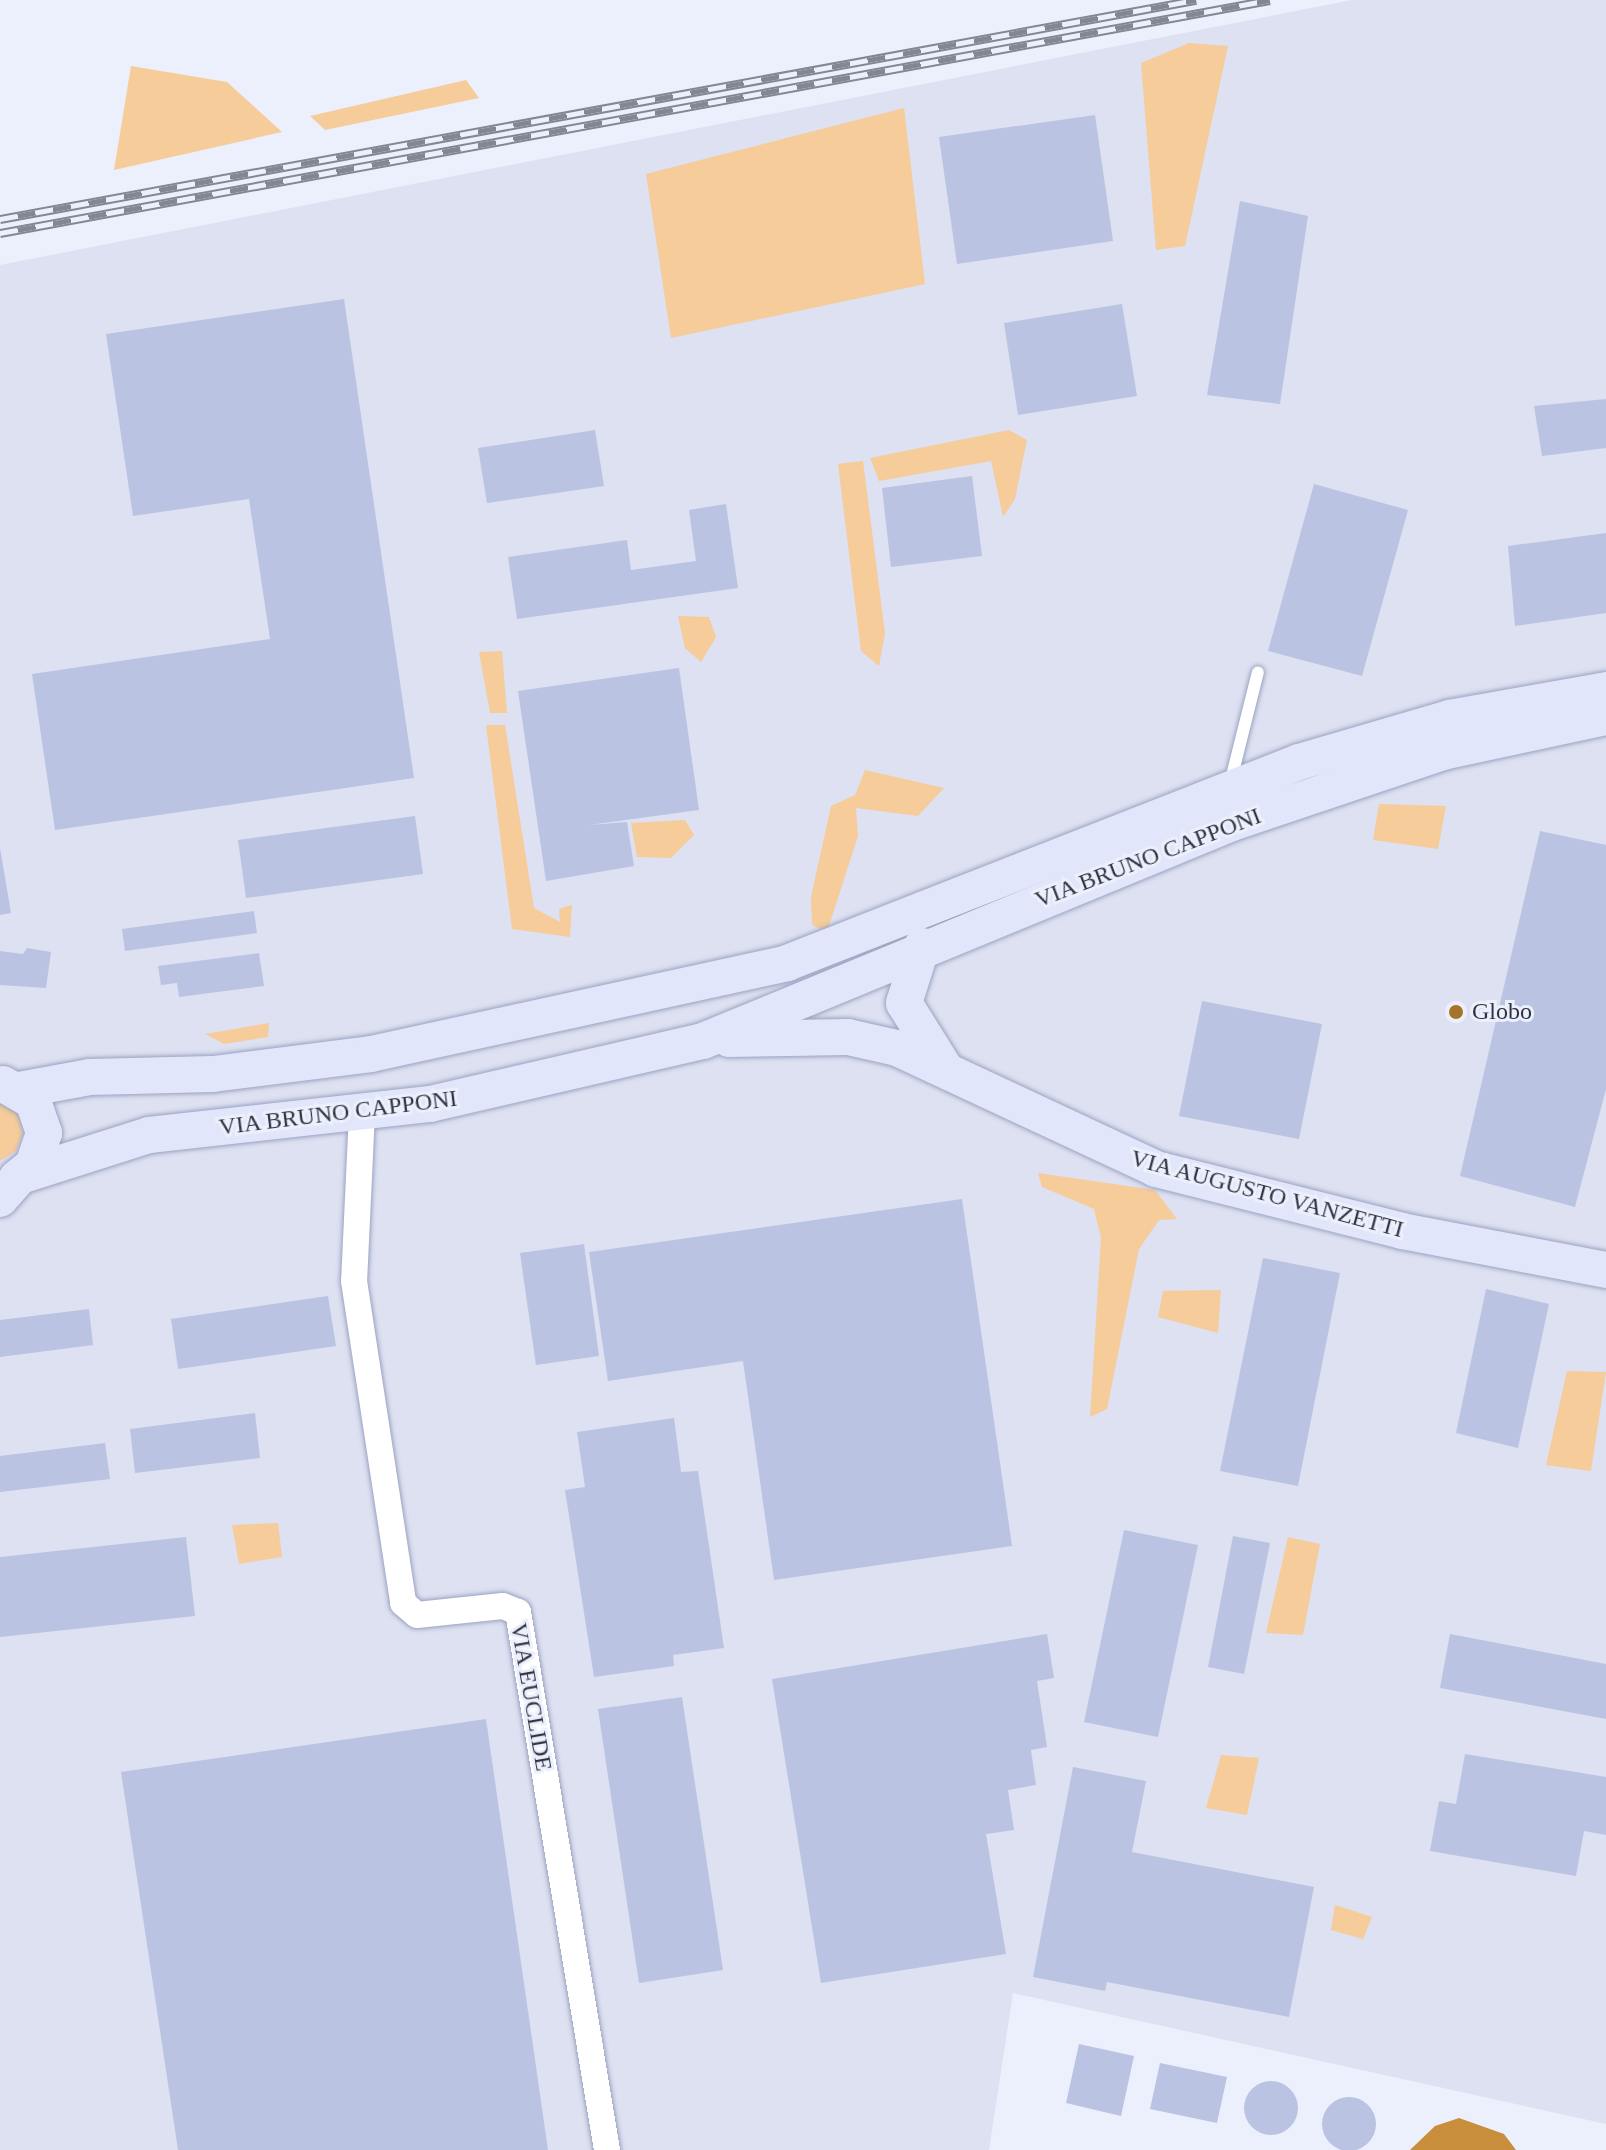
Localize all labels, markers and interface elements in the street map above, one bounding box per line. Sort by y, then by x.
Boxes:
street label: VIA BRUNO CAPPONI [1030,801,1266,915]
place label: Globo [1472,998,1532,1026]
marker: Globo [1447,1003,1465,1021]
street label: VIA BRUNO CAPPONI [216,1084,460,1142]
street label: VIA AUGUSTO VANZETTI [1126,1143,1408,1245]
street label: VIA EUCLIDE [504,1620,558,1774]

